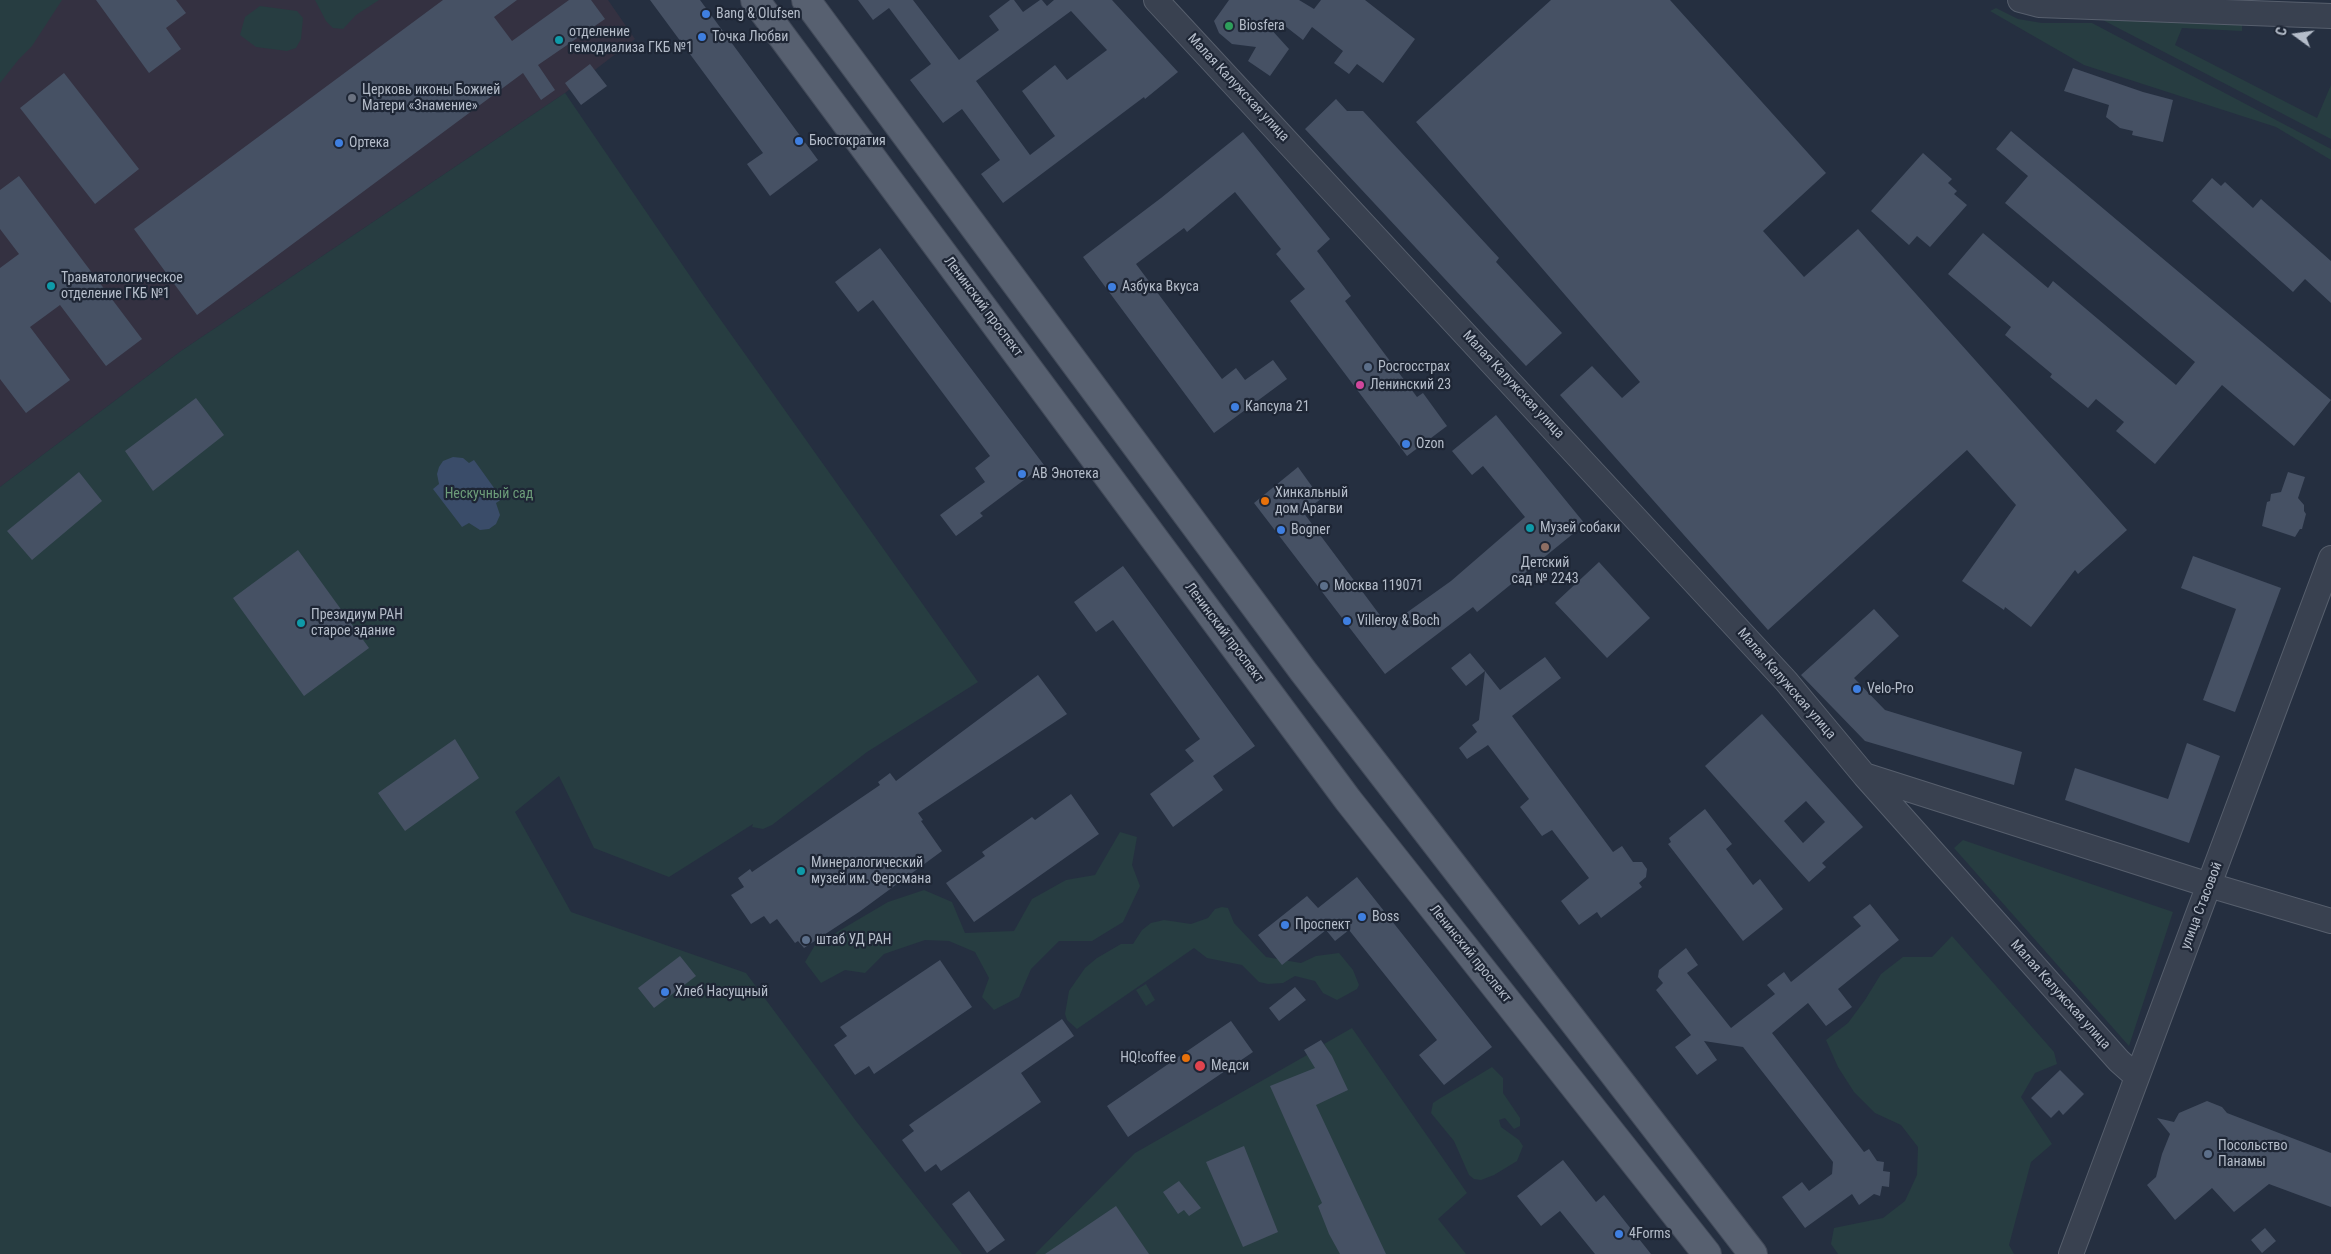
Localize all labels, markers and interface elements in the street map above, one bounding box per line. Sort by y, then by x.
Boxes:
place label: Bang & Olufsen [716,6,801,22]
marker: Bang & Olufsen [700,8,712,20]
north arrow [2271,10,2321,60]
place label: Biosfera [1239,18,1285,34]
marker: Biosfera [1223,20,1235,32]
place label: отделение гемодиализа ГКБ №1 [569,24,693,56]
text: С [2273,26,2290,37]
place label: Точка Любви [712,29,788,45]
marker: Точка Любви [696,31,708,43]
street label: Малая Калужская улица [1184,31,1292,145]
marker: отделение гемодиализа ГКБ №1 [553,34,565,46]
place label: Церковь иконы Божией Матери «Знамение» [362,82,500,114]
marker: Церковь иконы Божией Матери «Знамение» [346,92,358,104]
place label: Бюстократия [809,133,886,149]
place label: Ортека [349,135,389,151]
marker: Бюстократия [793,135,805,147]
marker: Ортека [333,137,345,149]
street label: Ленинский проспект [940,254,1026,360]
place label: Травматологическое отделение ГКБ №1 [61,270,183,302]
place label: Азбука Вкуса [1122,279,1199,295]
marker: Травматологическое отделение ГКБ №1 [45,280,57,292]
marker: Азбука Вкуса [1106,281,1118,293]
street label: Малая Калужская улица [1459,328,1567,442]
place label: Росгосстрах [1378,359,1450,375]
marker: Росгосстрах [1362,361,1374,373]
place label: Ленинский 23 [1370,377,1451,393]
marker: Ленинский 23 [1354,379,1366,391]
place label: Капсула 21 [1245,399,1310,415]
marker: Капсула 21 [1229,401,1241,413]
place label: Ozon [1416,436,1444,452]
marker: Ozon [1400,438,1412,450]
place label: АВ Энотека [1032,466,1099,482]
marker: АВ Энотека [1016,468,1028,480]
place label: Хинкальный дом Арагви [1275,485,1348,518]
park label: Нескучный сад [445,486,533,502]
marker: Хинкальный дом Арагви [1259,495,1271,507]
place label: Музей собаки [1540,520,1620,536]
place label: Bogner [1291,522,1330,538]
marker: Музей собаки [1524,522,1536,534]
marker: Bogner [1275,524,1287,536]
marker: Детский сад № 2243 [1539,541,1551,553]
place label: Детский сад № 2243 [1511,555,1579,588]
place label: Москва 119071 [1334,578,1423,594]
street label: Ленинский проспект [1181,580,1267,686]
marker: Москва 119071 [1318,580,1330,592]
place label: Президиум РАН старое здание [311,607,403,640]
place label: Villeroy & Boch [1357,613,1440,629]
marker: Villeroy & Boch [1341,615,1353,627]
marker: Президиум РАН старое здание [295,617,307,629]
street label: Малая Калужская улица [1733,625,1839,743]
place label: Velo-Pro [1867,681,1914,697]
marker: Velo-Pro [1851,683,1863,695]
place label: Минералогический музей им. Ферсмана [811,855,931,888]
street label: улица Стасовой [2178,860,2226,952]
marker: Минералогический музей им. Ферсмана [795,865,807,877]
street label: Ленинский проспект [1425,902,1515,1006]
place label: Boss [1372,909,1399,925]
marker: Boss [1356,911,1368,923]
place label: Проспект [1295,917,1350,933]
marker: Проспект [1279,919,1291,931]
place label: штаб УД РАН [816,932,892,948]
marker: штаб УД РАН [800,934,812,946]
street label: Малая Калужская улица [2006,937,2114,1053]
place label: Хлеб Насущный [675,984,768,1000]
marker: Хлеб Насущный [659,986,671,998]
place label: HQ!coffee [1120,1050,1176,1066]
marker: HQ!coffee [1180,1052,1192,1064]
place label: Медси [1211,1058,1249,1074]
marker: Медси [1193,1059,1207,1073]
place label: Посольство Панамы [2218,1138,2287,1170]
marker: Посольство Панамы [2202,1148,2214,1160]
place label: 4Forms [1629,1226,1671,1242]
marker: 4Forms [1613,1228,1625,1240]

